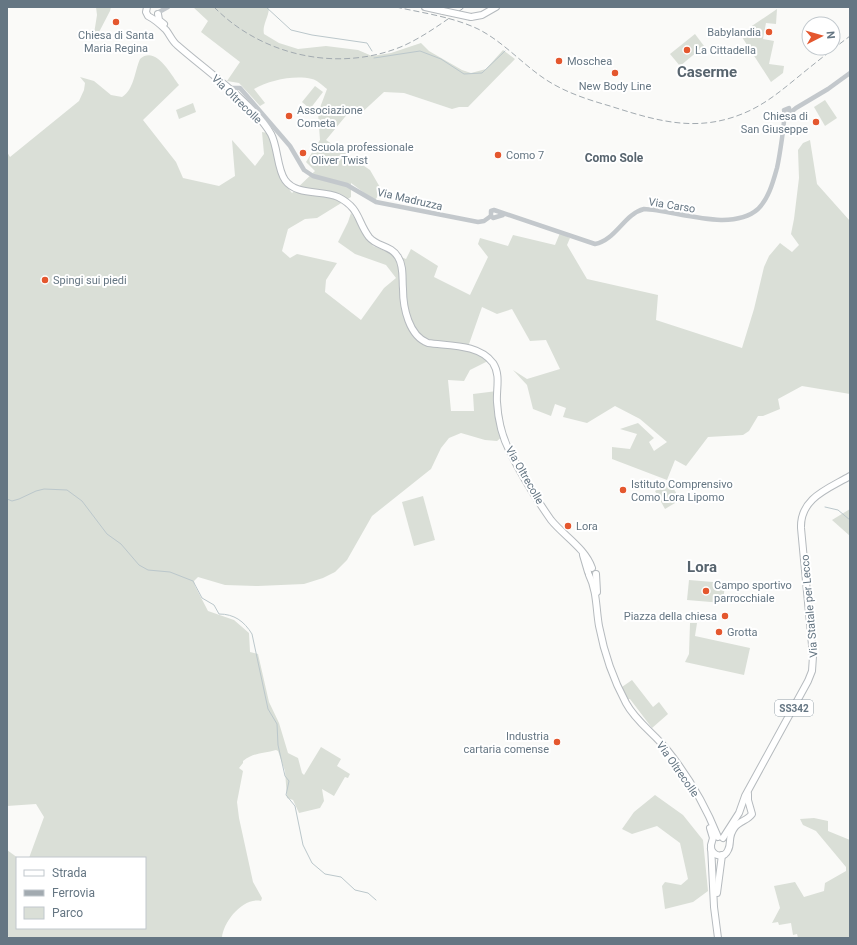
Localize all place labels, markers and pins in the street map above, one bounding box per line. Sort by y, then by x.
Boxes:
marker: Chiesa di Santa Maria Regina [111,17,121,27]
place label: Babylandia [707,26,761,39]
marker: Babylandia [764,27,774,37]
place label: Chiesa di Santa Maria Regina [78,29,154,55]
place label: La Cittadella [695,44,756,57]
marker: La Cittadella [682,45,692,55]
place label: Moschea [567,55,612,68]
marker: Moschea [554,56,564,66]
marker: New Body Line [610,68,620,78]
place label: New Body Line [579,80,651,93]
place label: Associazione Cometa [297,104,363,130]
place label: Chiesa di San Giuseppe [741,110,808,136]
marker: Associazione Cometa [284,111,294,121]
marker: Chiesa di San Giuseppe [811,117,821,127]
place label: Scuola professionale Oliver Twist [311,141,414,167]
marker: Scuola professionale Oliver Twist [298,148,308,158]
place label: Como 7 [506,149,544,162]
marker: Como 7 [493,150,503,160]
place label: Spingi sui piedi [53,274,127,287]
marker: Spingi sui piedi [40,275,50,285]
place label: Istituto Comprensivo Como Lora Lipomo [631,478,733,504]
marker: Istituto Comprensivo Como Lora Lipomo [618,485,628,495]
place label: Lora [576,520,598,533]
marker: Lora [563,521,573,531]
place label: Campo sportivo parrocchiale [714,579,792,605]
marker: Campo sportivo parrocchiale [701,586,711,596]
place label: Piazza della chiesa [624,610,717,623]
marker: Piazza della chiesa [720,611,730,621]
place label: Grotta [727,626,758,639]
marker: Grotta [714,627,724,637]
place label: Industria cartaria comense [463,730,549,756]
marker: Industria cartaria comense [552,737,562,747]

